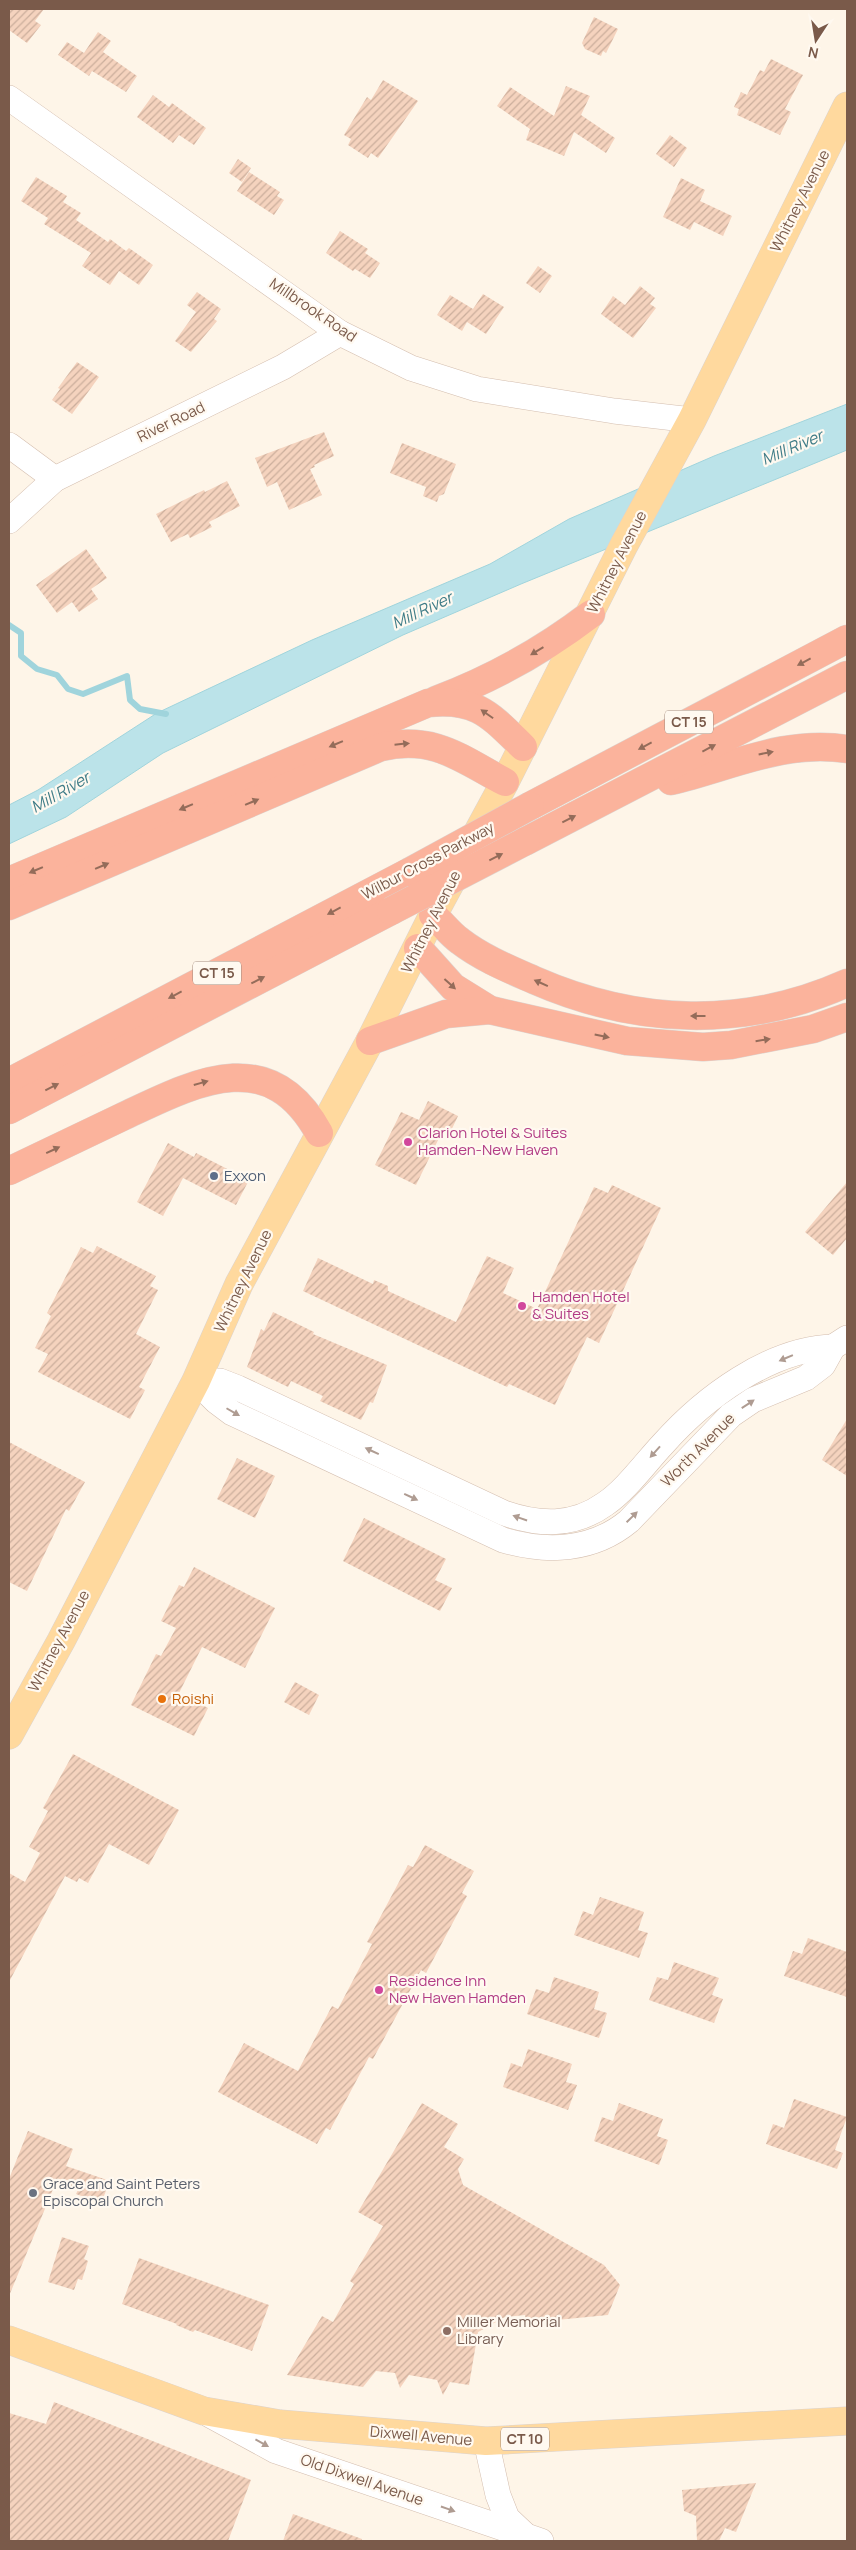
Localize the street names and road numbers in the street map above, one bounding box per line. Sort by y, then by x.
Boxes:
street label: Whitney Avenue [765,146,834,256]
street label: Millbrook Road [266,273,361,347]
street label: River Road [133,396,208,447]
street label: Whitney Avenue [582,507,651,617]
road number: CT 15 [665,710,713,734]
street label: Wilbur Cross Parkway [358,817,498,904]
street label: Whitney Avenue [396,867,465,977]
road number: CT 15 [193,961,241,984]
street label: Whitney Avenue [209,1226,277,1336]
street label: Worth Avenue [656,1408,739,1491]
street label: Whitney Avenue [23,1586,94,1695]
street label: Dixwell Avenue [369,2421,473,2450]
road number: CT 10 [501,2428,549,2450]
street label: Old Dixwell Avenue [298,2449,427,2511]

